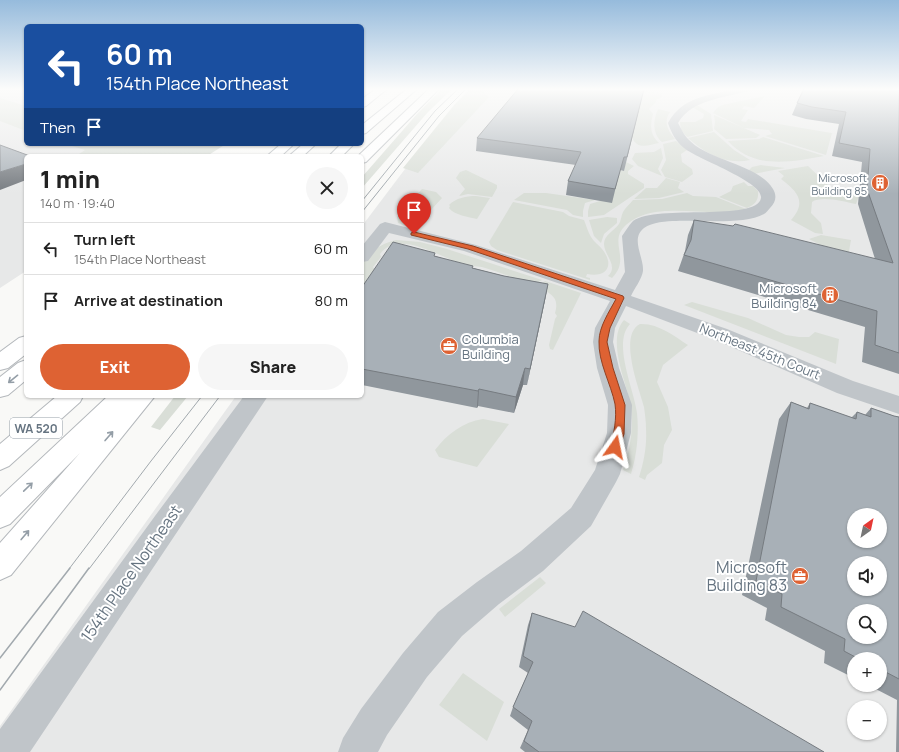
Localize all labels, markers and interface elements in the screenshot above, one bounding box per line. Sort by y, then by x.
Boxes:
text: 60 m [106,35,173,73]
icon: left [40,40,92,92]
text: 154th Place Northeast [106,71,289,95]
icon: arrive [83,116,105,138]
text: Then [40,117,75,138]
text: 1 min [40,162,100,195]
button: close [306,167,348,209]
place label: Microsoft Building 85 [812,170,867,198]
building icon: Microsoft Building 85 [870,173,890,193]
pin [397,193,431,234]
text: 140 m · 19:40 [40,194,115,212]
icon: arrive [403,199,425,221]
text: Turn left [74,229,136,250]
icon: left [40,238,62,260]
text: 60 m [314,238,348,259]
text: 154th Place Northeast [74,250,206,268]
place label: Microsoft Building 84 [751,279,817,312]
building icon: Microsoft Building 84 [820,285,840,305]
icon: arrive [40,290,62,312]
text: Arrive at destination [74,290,223,311]
text: 80 m [314,290,348,311]
street label: Northeast 45th Court [697,319,823,383]
place label: Columbia Building [462,330,519,363]
office icon: Columbia Building [439,336,459,356]
button: Exit [40,344,190,390]
button: Share [198,344,348,390]
one-way arrow [8,374,18,383]
road number: WA 520 [10,418,62,438]
position arrow [594,426,636,468]
one-way arrow [105,431,114,441]
one-way arrow [23,482,33,492]
street label: 154th Place Northeast [75,500,187,646]
north arrow [847,508,887,548]
map controls [847,508,887,740]
one-way arrow [21,530,30,540]
place label: Microsoft Building 83 [707,556,787,596]
button: sound [847,556,887,596]
office icon: Microsoft Building 83 [790,566,810,586]
button: search [847,604,887,644]
button: + [847,652,887,692]
button: − [847,700,887,740]

